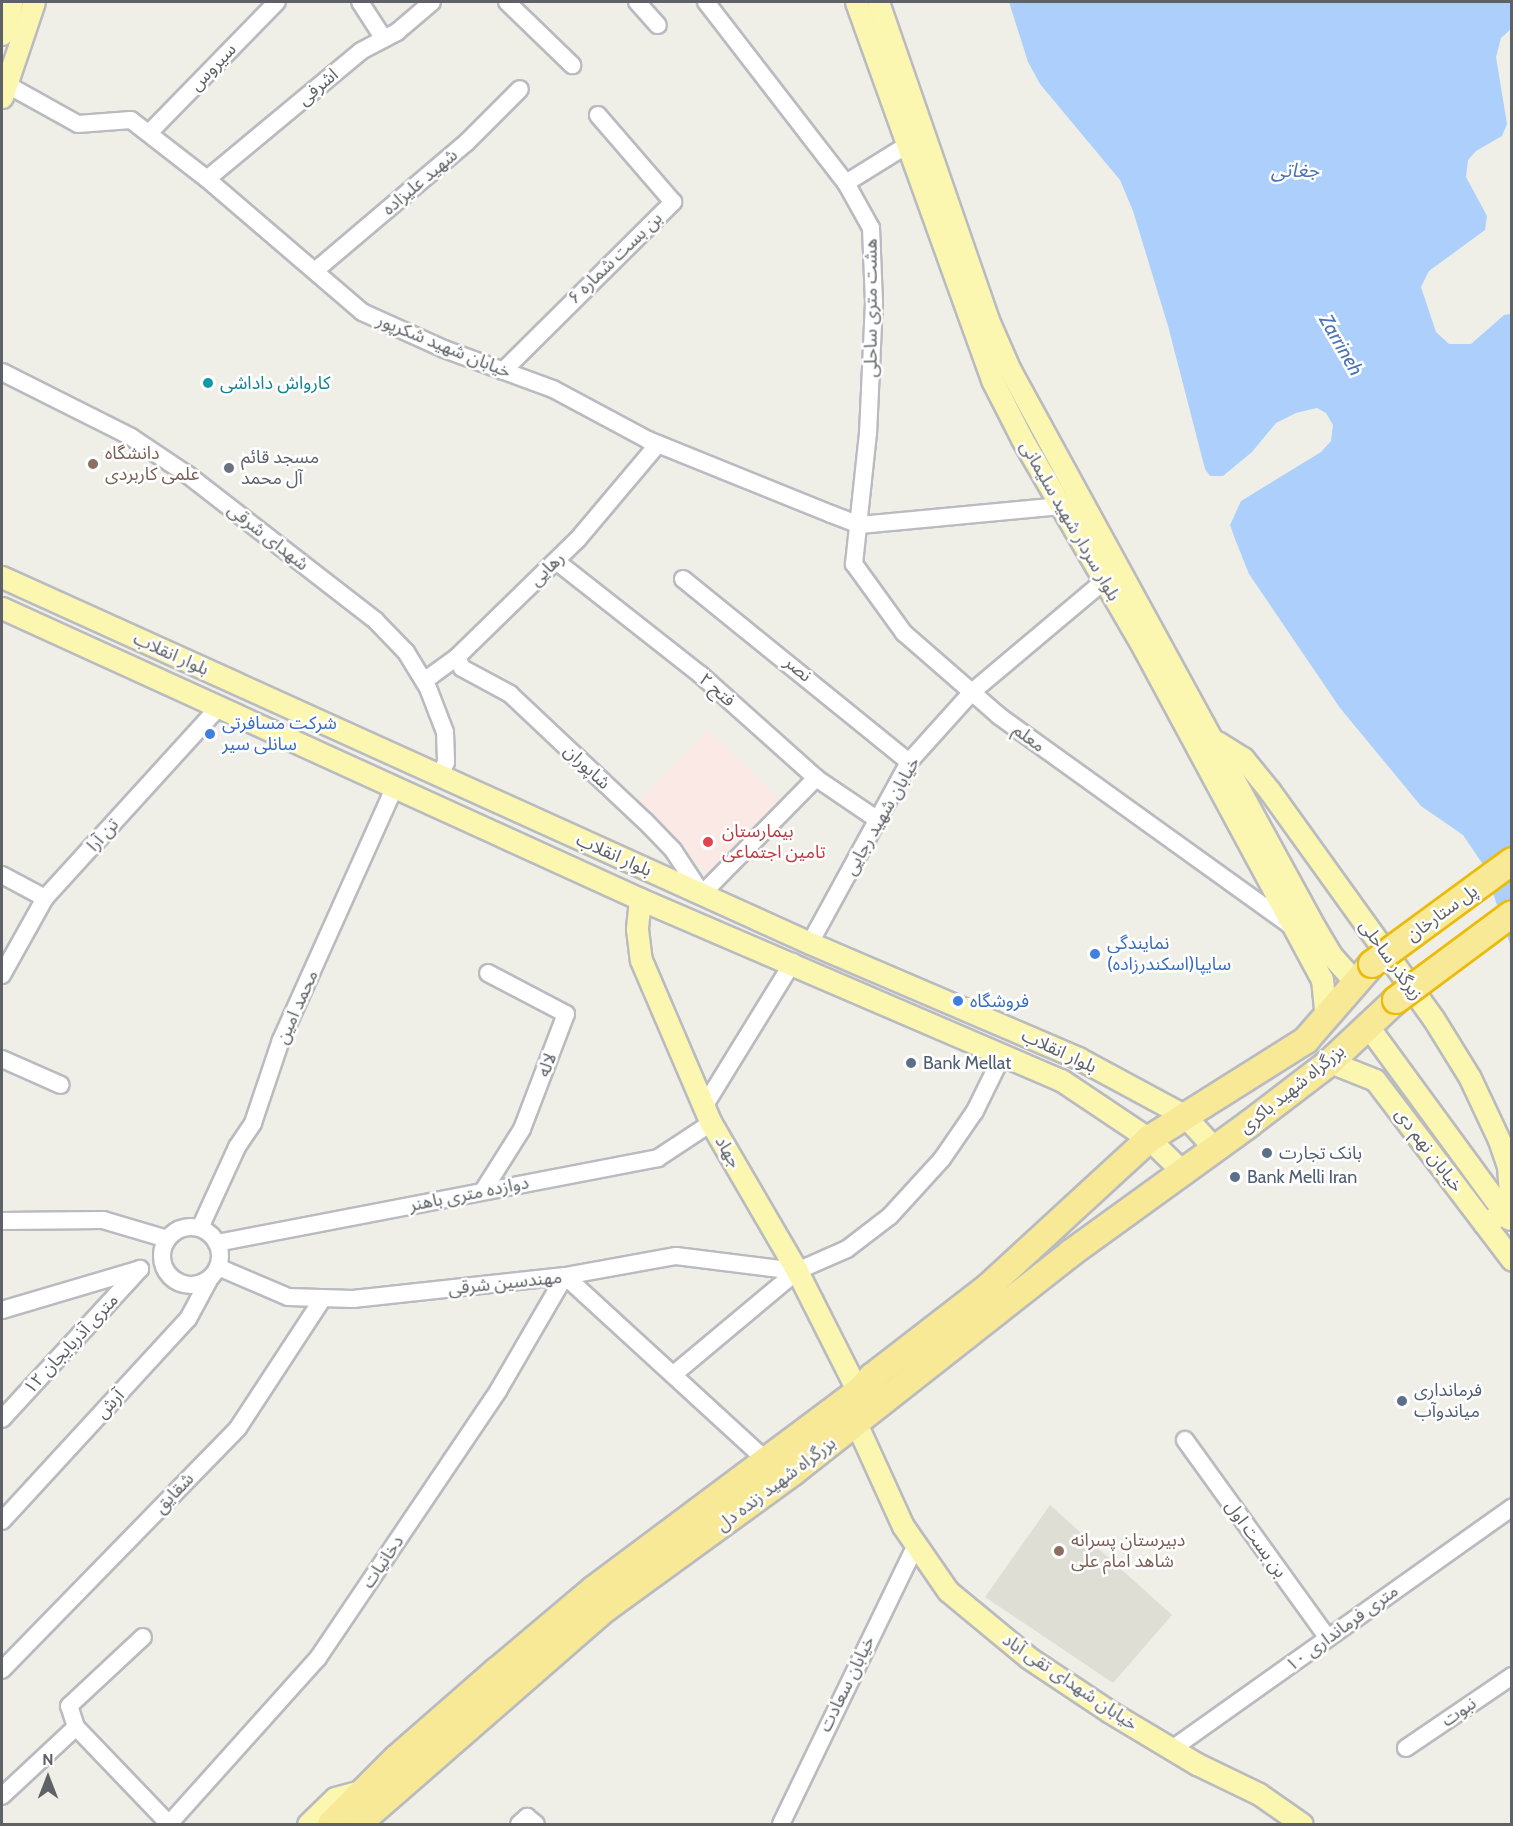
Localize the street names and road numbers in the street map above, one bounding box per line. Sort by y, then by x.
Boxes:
street label: سیروس [185,39,241,95]
street label: اشرفی [293,64,343,110]
street label: شهید علیزاده [378,144,462,220]
street label: بن بست شماره ۶ [563,207,667,309]
street label: هشت متری ساحلی [860,239,882,377]
street label: خیابان شهید شکرپور [374,309,514,383]
street label: بلوار سردار شهید سلیمانی [1015,437,1125,605]
street label: شهدای شرقی [223,499,313,575]
street label: رهایی [525,547,569,591]
street label: بلوار انقلاب [130,628,212,680]
street label: نصر [780,651,816,687]
street label: فتح ۲ [695,668,739,712]
street label: معلم [1009,719,1049,757]
street label: شاپوران [559,740,615,794]
street label: خیابان شهید رجایی [839,753,925,879]
street label: تن آرا [83,814,123,856]
street label: بلوار انقلاب [573,829,655,881]
street label: پل ستارخان [1402,880,1482,946]
street label: زیرگذر ساحلی [1355,916,1427,1004]
street label: محمد امین [271,967,323,1047]
street label: بلوار انقلاب [1018,1024,1100,1078]
street label: بزرگراه شهید باکری [1235,1040,1349,1138]
street label: لاله [533,1050,561,1080]
street label: خیابان نهم دی [1390,1104,1468,1196]
street label: جهاد [710,1132,746,1172]
street label: دوازده متری باهنر [407,1172,531,1216]
street label: مهندسین شرقی [447,1266,563,1300]
street label: ۱۲ متری آذربایجان [19,1289,123,1399]
street label: آرش [91,1385,129,1423]
street label: بزرگراه شهید زنده دل [712,1432,840,1536]
street label: شقایق [149,1468,199,1518]
street label: بن بست اول [1221,1496,1291,1582]
street label: دخانیات [358,1531,408,1593]
street label: ۱۰ متری فرمانداری [1282,1580,1402,1676]
street label: خیابان شهدای تقی آباد [998,1629,1142,1735]
street label: خیابان سعادت [814,1632,880,1736]
street label: نبوت [1437,1692,1481,1732]

